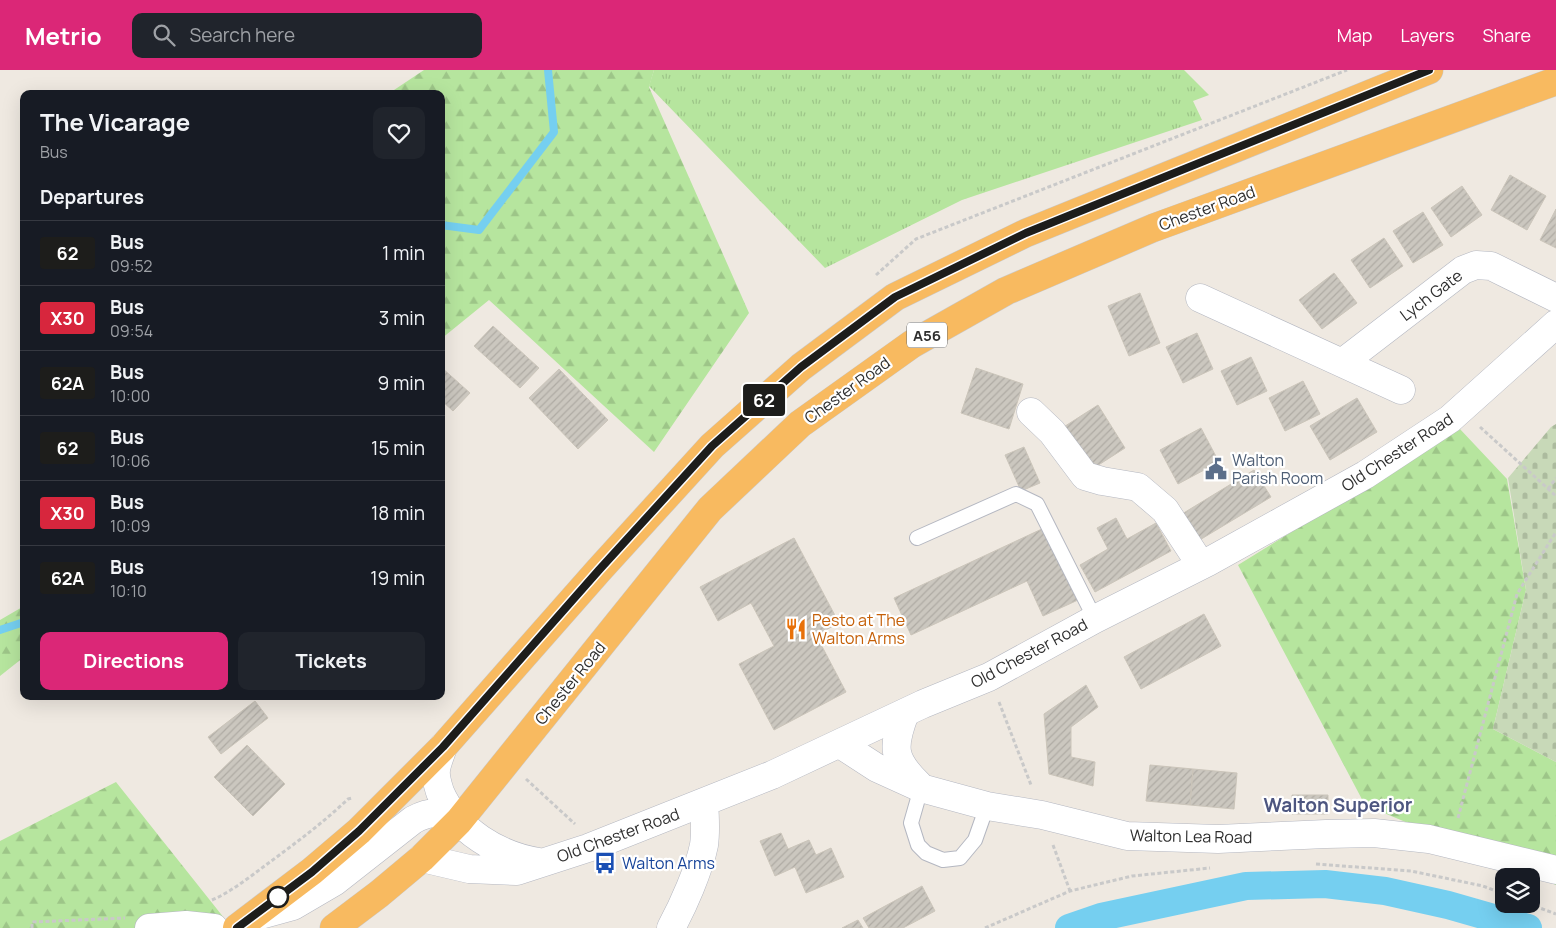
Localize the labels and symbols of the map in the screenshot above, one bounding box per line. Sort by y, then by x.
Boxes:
street label: Chester Road [1156,180,1258,236]
street label: Lych Gate [1395,264,1467,326]
road number: A56 [907,322,947,348]
street label: Chester Road [800,351,894,429]
line badge: 62 [742,384,786,416]
street label: Old Chester Road [1337,408,1457,496]
place label: Walton Parish Room [1232,449,1323,489]
public building icon: Walton Parish Room [1203,456,1229,482]
place label: Pesto at The Walton Arms [812,609,905,649]
street label: Old Chester Road [967,613,1091,693]
restaurant icon: Pesto at The Walton Arms [783,616,809,642]
street label: Chester Road [530,637,610,729]
district label: Walton Superior [1264,792,1413,818]
street label: Old Chester Road [554,803,682,867]
street label: Walton Lea Road [1130,824,1252,848]
bus stop icon: Walton Arms [592,850,618,876]
place label: Walton Arms [622,852,715,874]
unlabelled marker [267,886,289,908]

